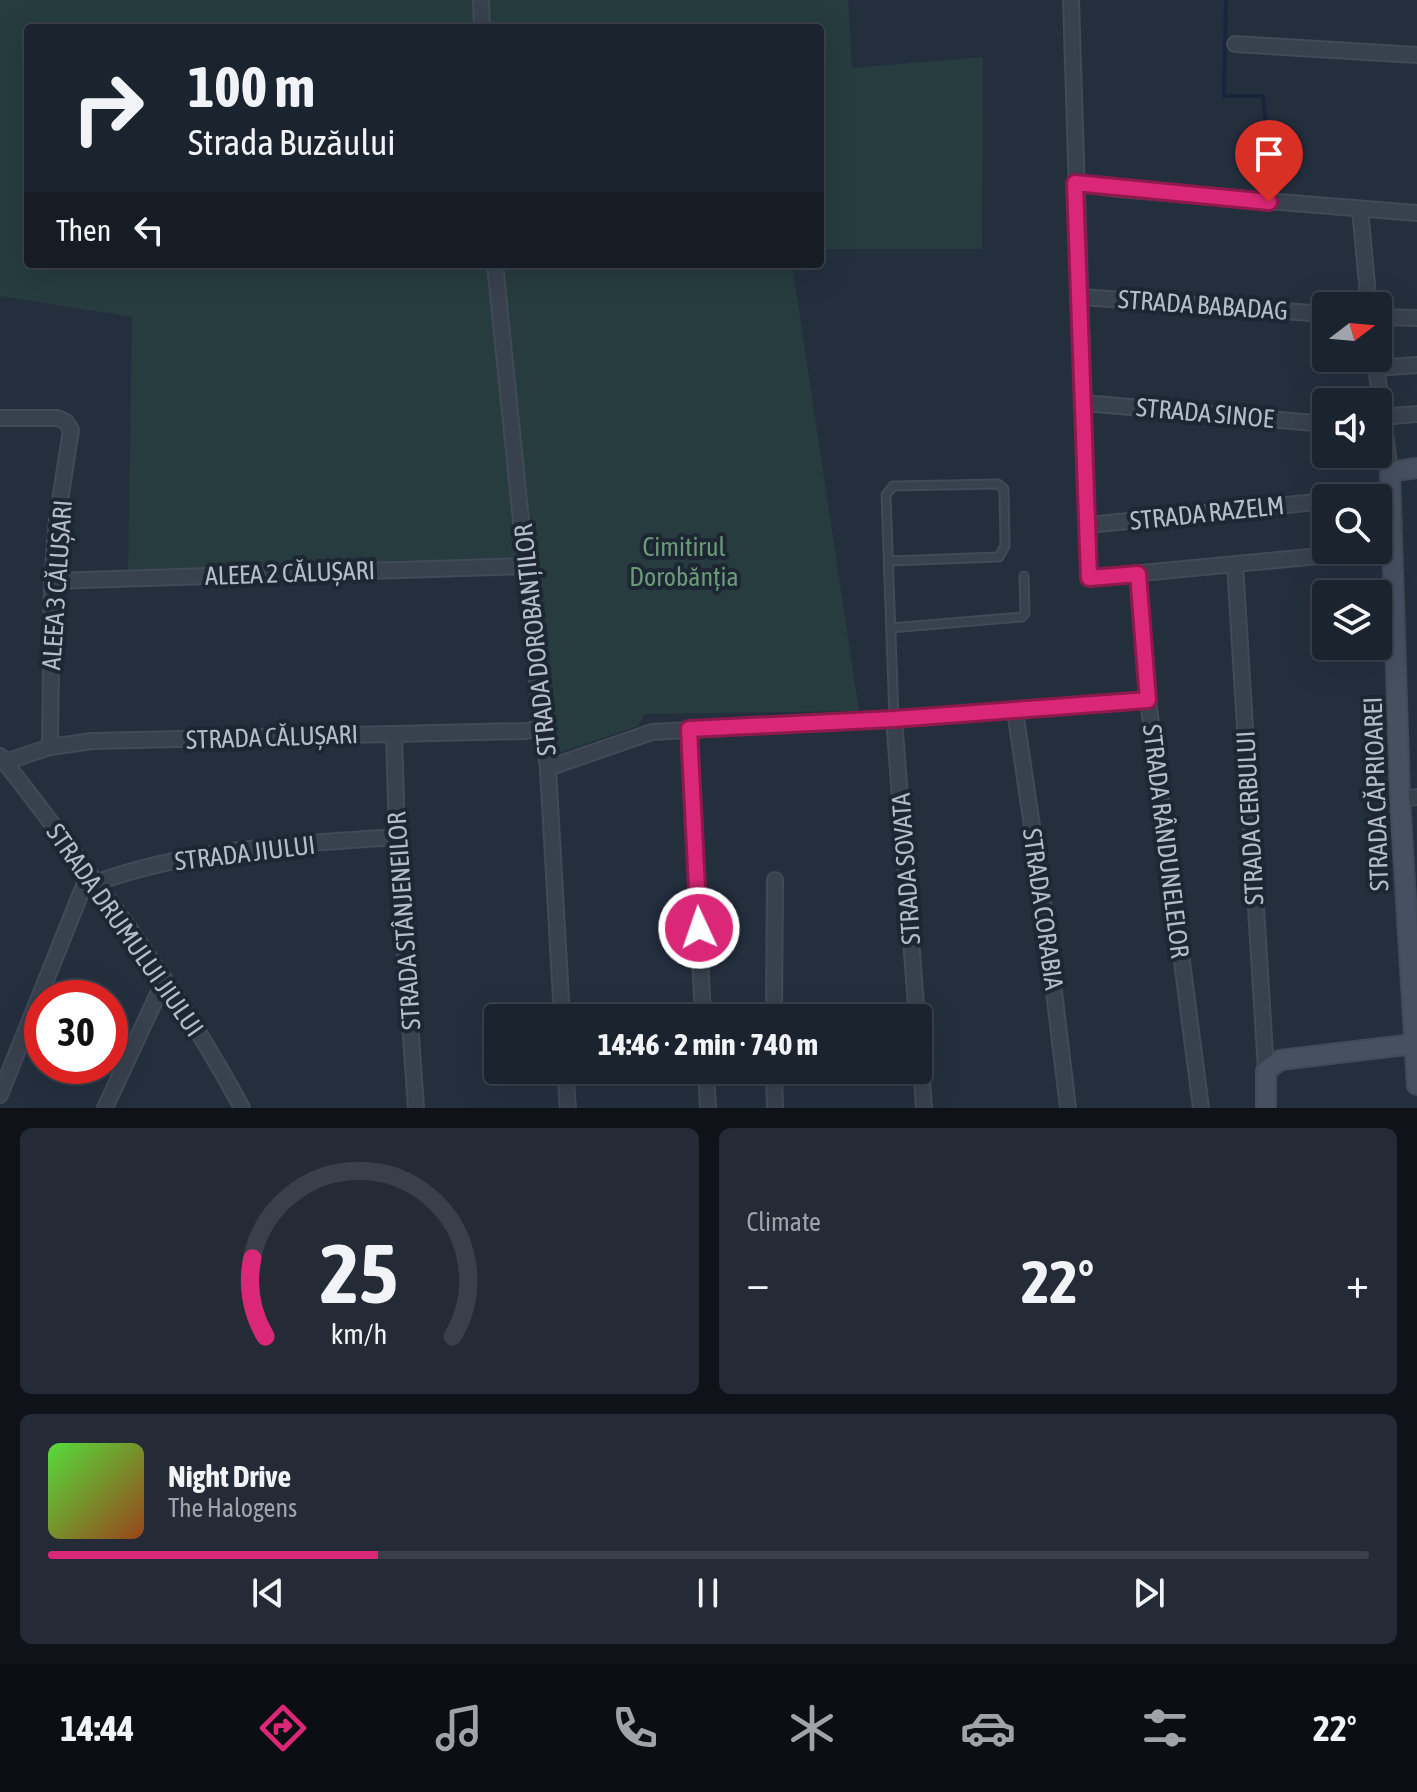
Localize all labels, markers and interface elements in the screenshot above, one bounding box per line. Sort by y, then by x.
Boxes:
text: 100 m [188,55,315,119]
icon: right [56,56,160,160]
pin [1235,120,1303,202]
text: Strada Buzăului [188,121,396,163]
icon: arrive [1247,132,1291,176]
icon: left [127,208,171,252]
text: Then [56,213,111,247]
street label: STRADA BABADAG [1117,284,1289,326]
north arrow [1312,292,1392,372]
map controls [1312,292,1392,660]
button: sound [1312,388,1392,468]
street label: STRADA SINOE [1135,392,1275,434]
button: search [1312,484,1392,564]
street label: STRADA RAZELM [1128,490,1286,536]
street label: ALEEA 3 CĂLUȘARI [36,499,78,671]
street label: STRADA DOROBANȚILOR [508,523,562,757]
park label: Cimitirul Dorobănția [629,532,739,592]
street label: ALEEA 2 CĂLUȘARI [204,555,376,591]
button: layers [1312,580,1392,660]
street label: STRADA CĂPRIOAREI [1358,696,1394,892]
street label: STRADA CĂLUȘARI [185,719,359,755]
street label: STRADA RÂNDUNELELOR [1137,722,1195,960]
street label: STRADA CERBULUI [1230,730,1270,906]
street label: STRADA SOVATA [886,792,926,946]
street label: STRADA STÂNJENEILOR [381,811,427,1031]
street label: STRADA DRUMULUI JIULUI [40,818,210,1042]
street label: STRADA CORABIA [1017,826,1069,992]
street label: STRADA JIULUI [173,830,317,876]
position arrow [657,886,741,970]
speed limit sign: 30 [24,980,128,1084]
text: 14:46 · 2 min · 740 m [598,1027,818,1061]
text: Climate [747,1207,821,1237]
text: 25 [320,1225,398,1321]
text: 22° [1021,1247,1094,1316]
text: − [747,1257,769,1307]
text: + [1346,1257,1369,1307]
text: km/h [331,1317,388,1350]
text: Night Drive [168,1459,291,1493]
text: The Halogens [168,1493,297,1523]
icon: previous [246,1571,290,1615]
icon: pause [686,1571,730,1615]
icon: next [1127,1571,1171,1615]
icon: directions [255,1700,311,1756]
icon: music [431,1700,487,1756]
icon: phone [607,1700,663,1756]
icon: climate [784,1700,840,1756]
icon: car [960,1700,1016,1756]
icon: filters [1137,1700,1193,1756]
text: 14:44 [60,1707,134,1749]
text: 22° [1313,1707,1357,1749]

